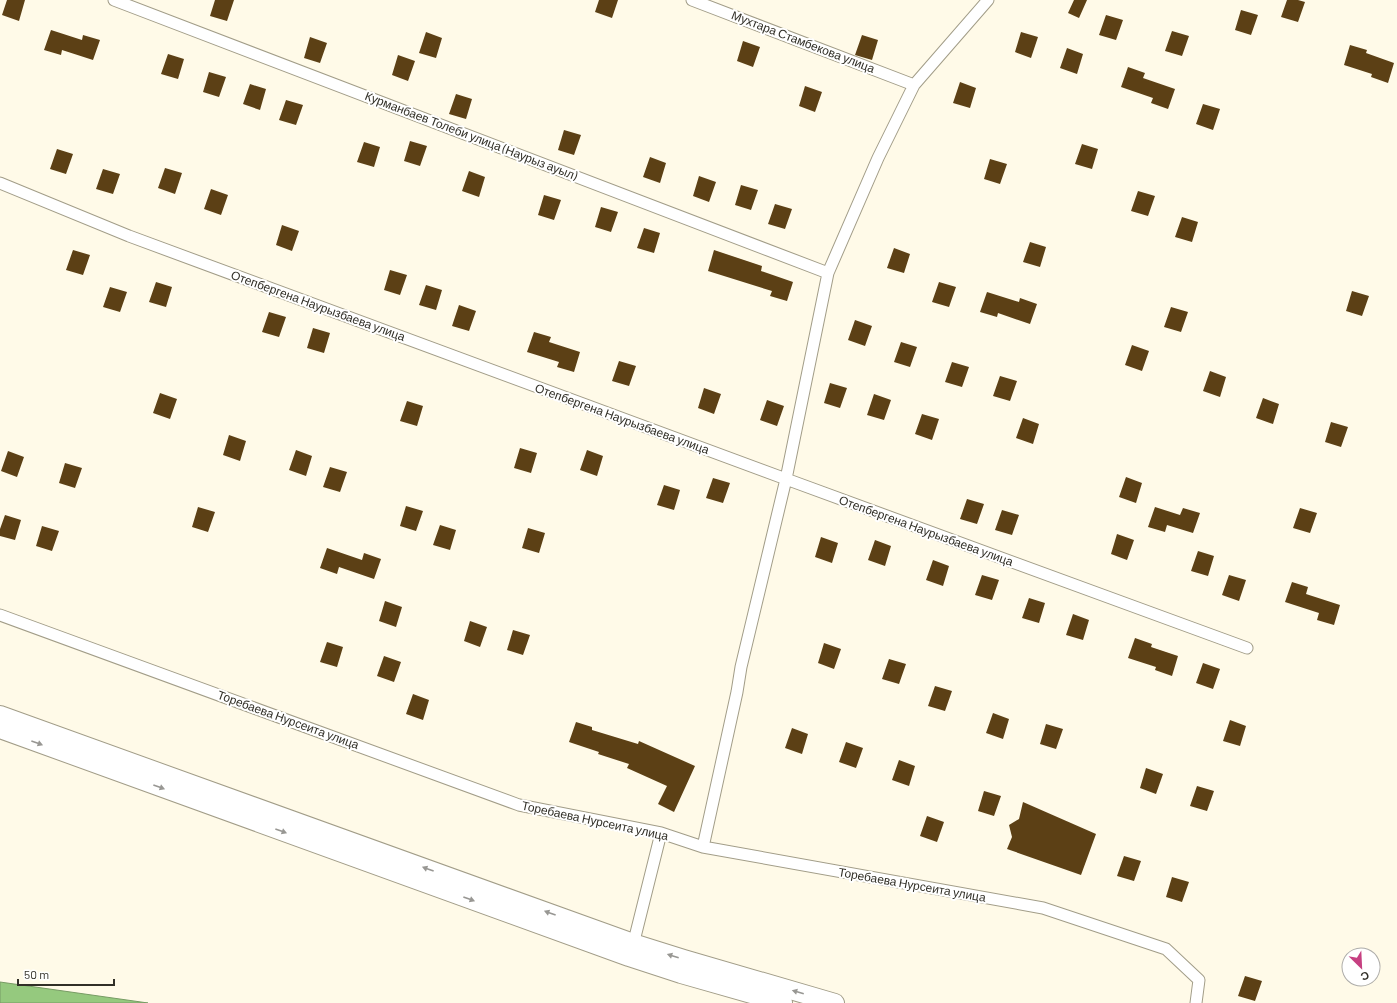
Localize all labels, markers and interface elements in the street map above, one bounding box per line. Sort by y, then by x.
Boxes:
street label: Мухтара Стамбекова улица [729,7,877,76]
street label: Курманбаев Толеби улица (Наурыз ауыл) [363,88,580,183]
street label: Отепбергена Наурызбаева улица [229,267,408,344]
street label: Отепбергена Наурызбаева улица [533,380,712,457]
street label: Отепбергена Наурызбаева улица [837,492,1016,569]
street label: Торебаева Нурсеита улица [215,687,361,752]
one-way arrow [31,740,43,746]
one-way arrow [153,784,165,790]
street label: Торебаева Нурсеита улица [520,798,670,843]
one-way arrow [276,829,288,835]
street label: Торебаева Нурсеита улица [837,864,987,905]
one-way arrow [421,866,433,872]
one-way arrow [464,897,476,903]
one-way arrow [544,910,556,916]
north arrow [1341,947,1381,987]
one-way arrow [666,953,678,959]
scale bar [18,961,114,987]
text: 50 m [24,967,49,981]
text: С [1359,969,1372,984]
one-way arrow [791,989,803,995]

